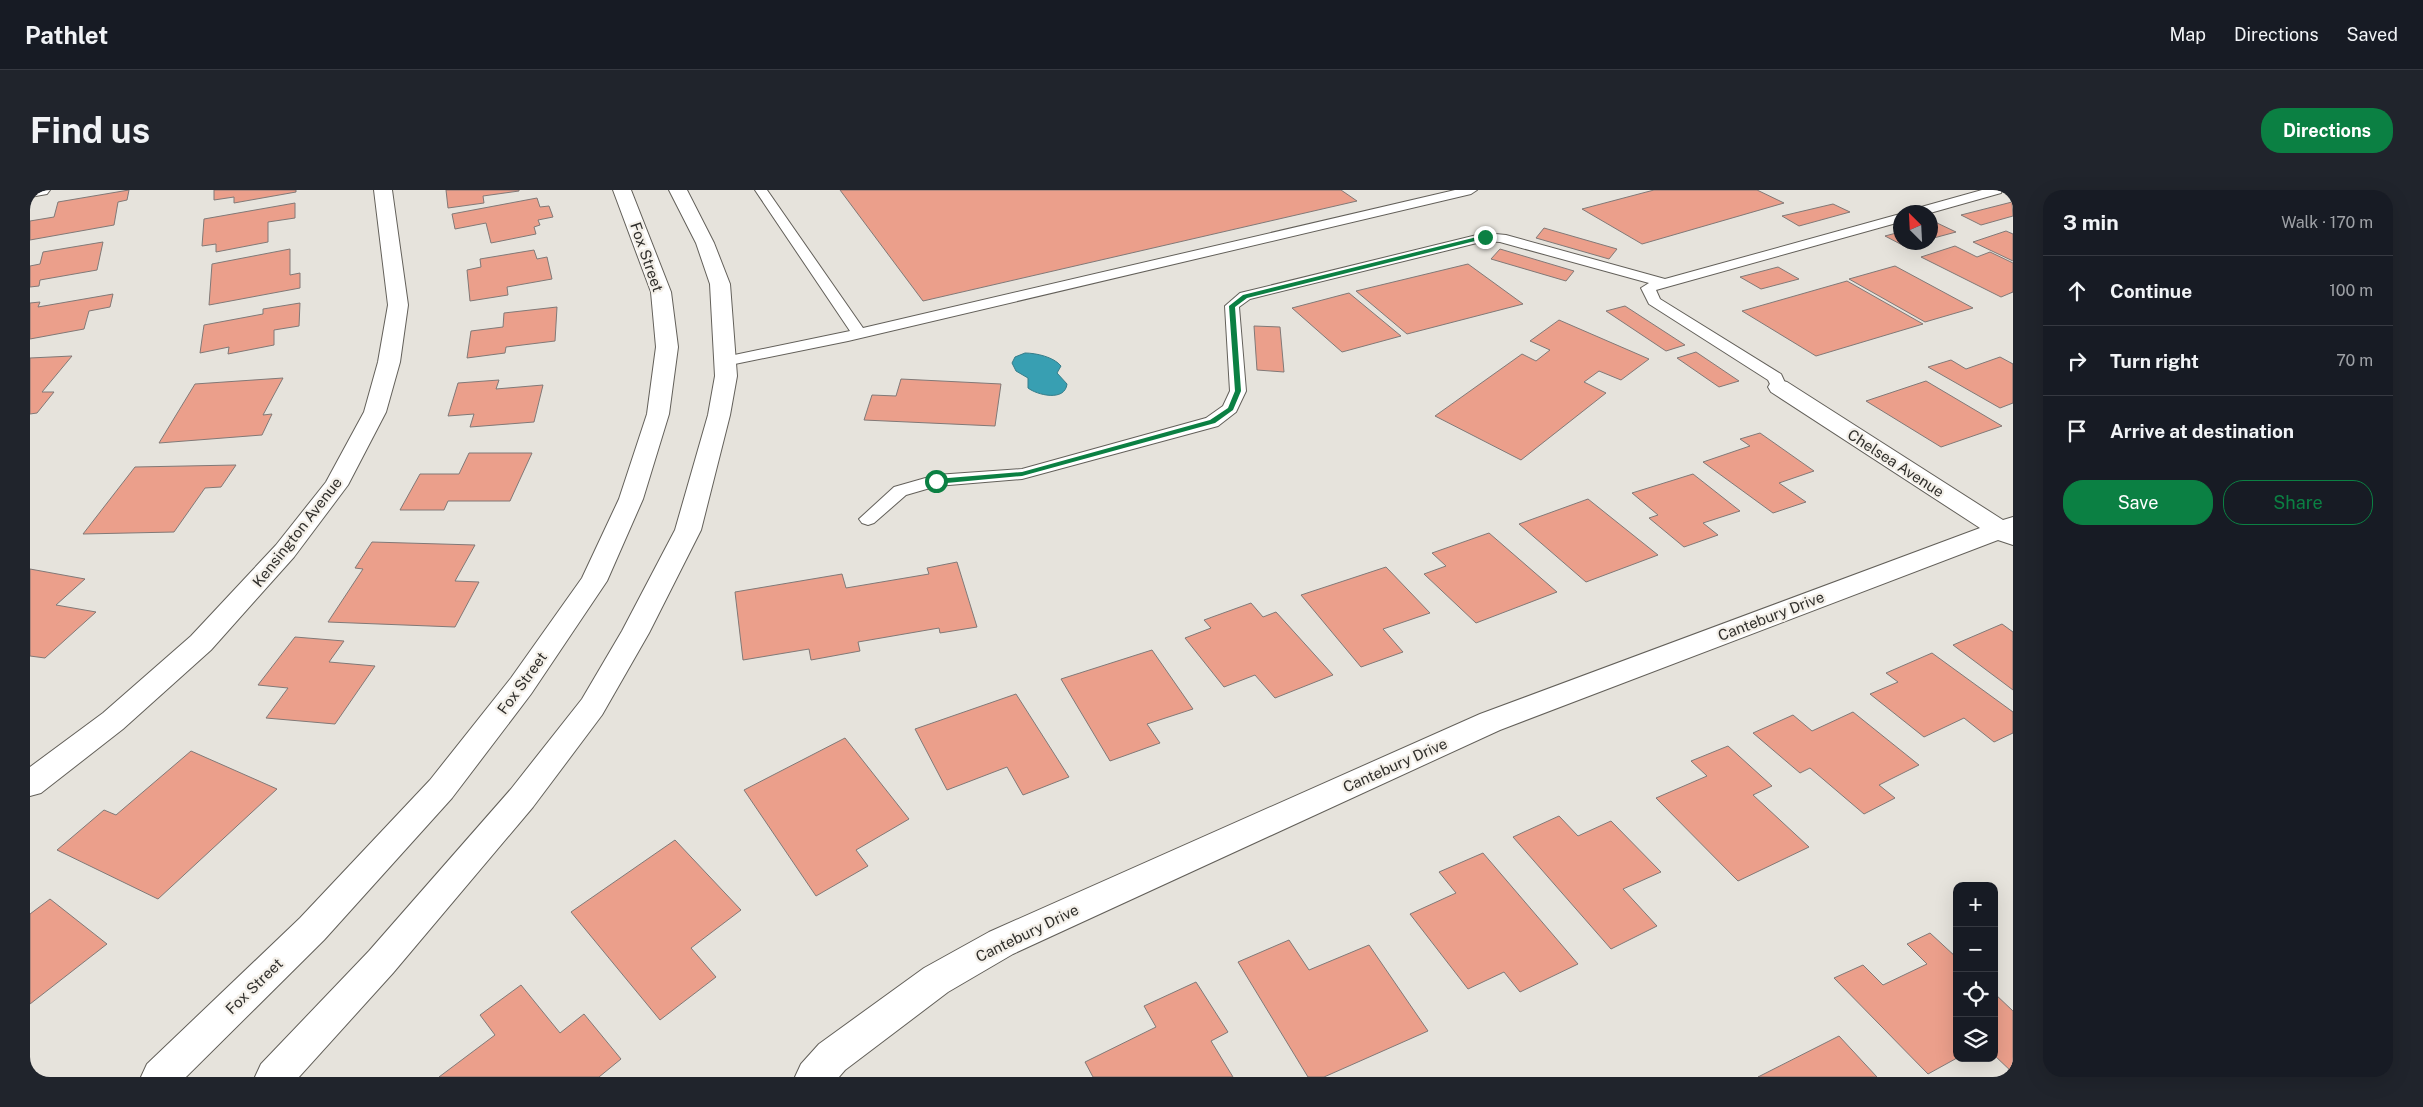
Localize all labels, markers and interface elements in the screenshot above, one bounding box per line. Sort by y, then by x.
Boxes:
text: Pathlet [25,21,108,49]
text: Map [2169,24,2206,45]
text: Directions [2234,24,2319,45]
text: Saved [2347,24,2398,45]
button: Directions [2261,108,2393,153]
text: Find us [30,110,150,151]
north arrow [1893,205,1938,250]
text: 3 min [2063,210,2119,235]
text: Walk · 170 m [2281,213,2373,232]
street label: Fox Street [627,220,667,294]
route end [1474,226,1497,249]
icon: ahead [2063,277,2091,305]
text: Continue [2110,280,2192,302]
text: 100 m [2329,281,2373,300]
icon: right [2063,347,2091,375]
text: Turn right [2110,350,2199,372]
text: 70 m [2336,351,2373,370]
icon: arrive [2063,417,2091,445]
text: Arrive at destination [2110,420,2294,442]
street label: Chelsea Avenue [1845,426,1947,500]
route start [925,470,948,493]
street label: Kensington Avenue [249,474,345,590]
button: Save [2063,480,2213,525]
button: Share [2223,480,2373,525]
street label: Cantebury Drive [1716,588,1826,644]
street label: Fox Street [494,649,550,717]
street label: Cantebury Drive [1340,734,1450,796]
map controls [1953,882,1998,1062]
button: + [1953,882,1998,927]
street label: Cantebury Drive [973,901,1081,965]
button: − [1953,927,1998,972]
street label: Fox Street [222,955,286,1017]
button: locate [1953,972,1998,1017]
button: layers [1953,1017,1998,1062]

